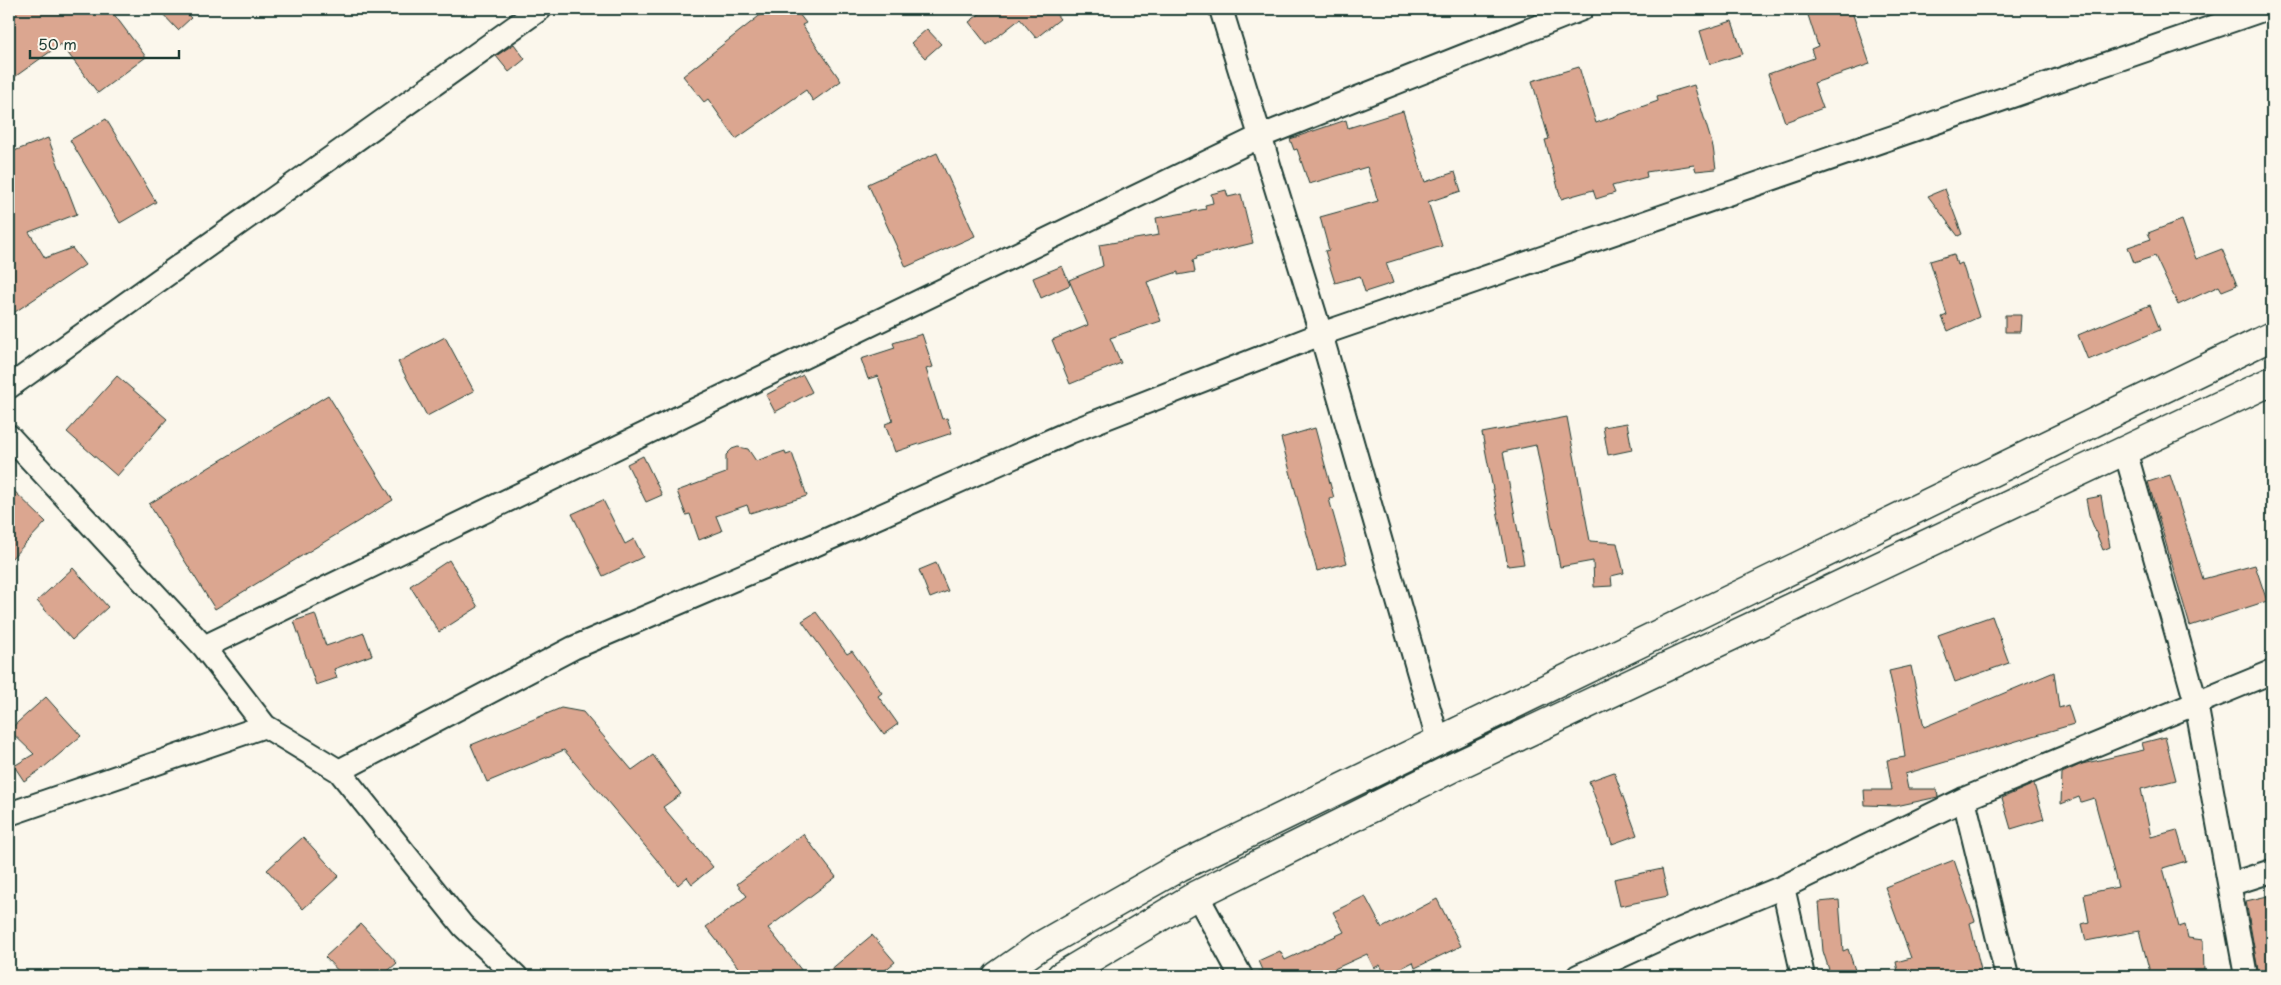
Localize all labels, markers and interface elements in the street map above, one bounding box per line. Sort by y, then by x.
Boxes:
scale bar [30,28,179,60]
text: 50 m [38,32,77,55]

